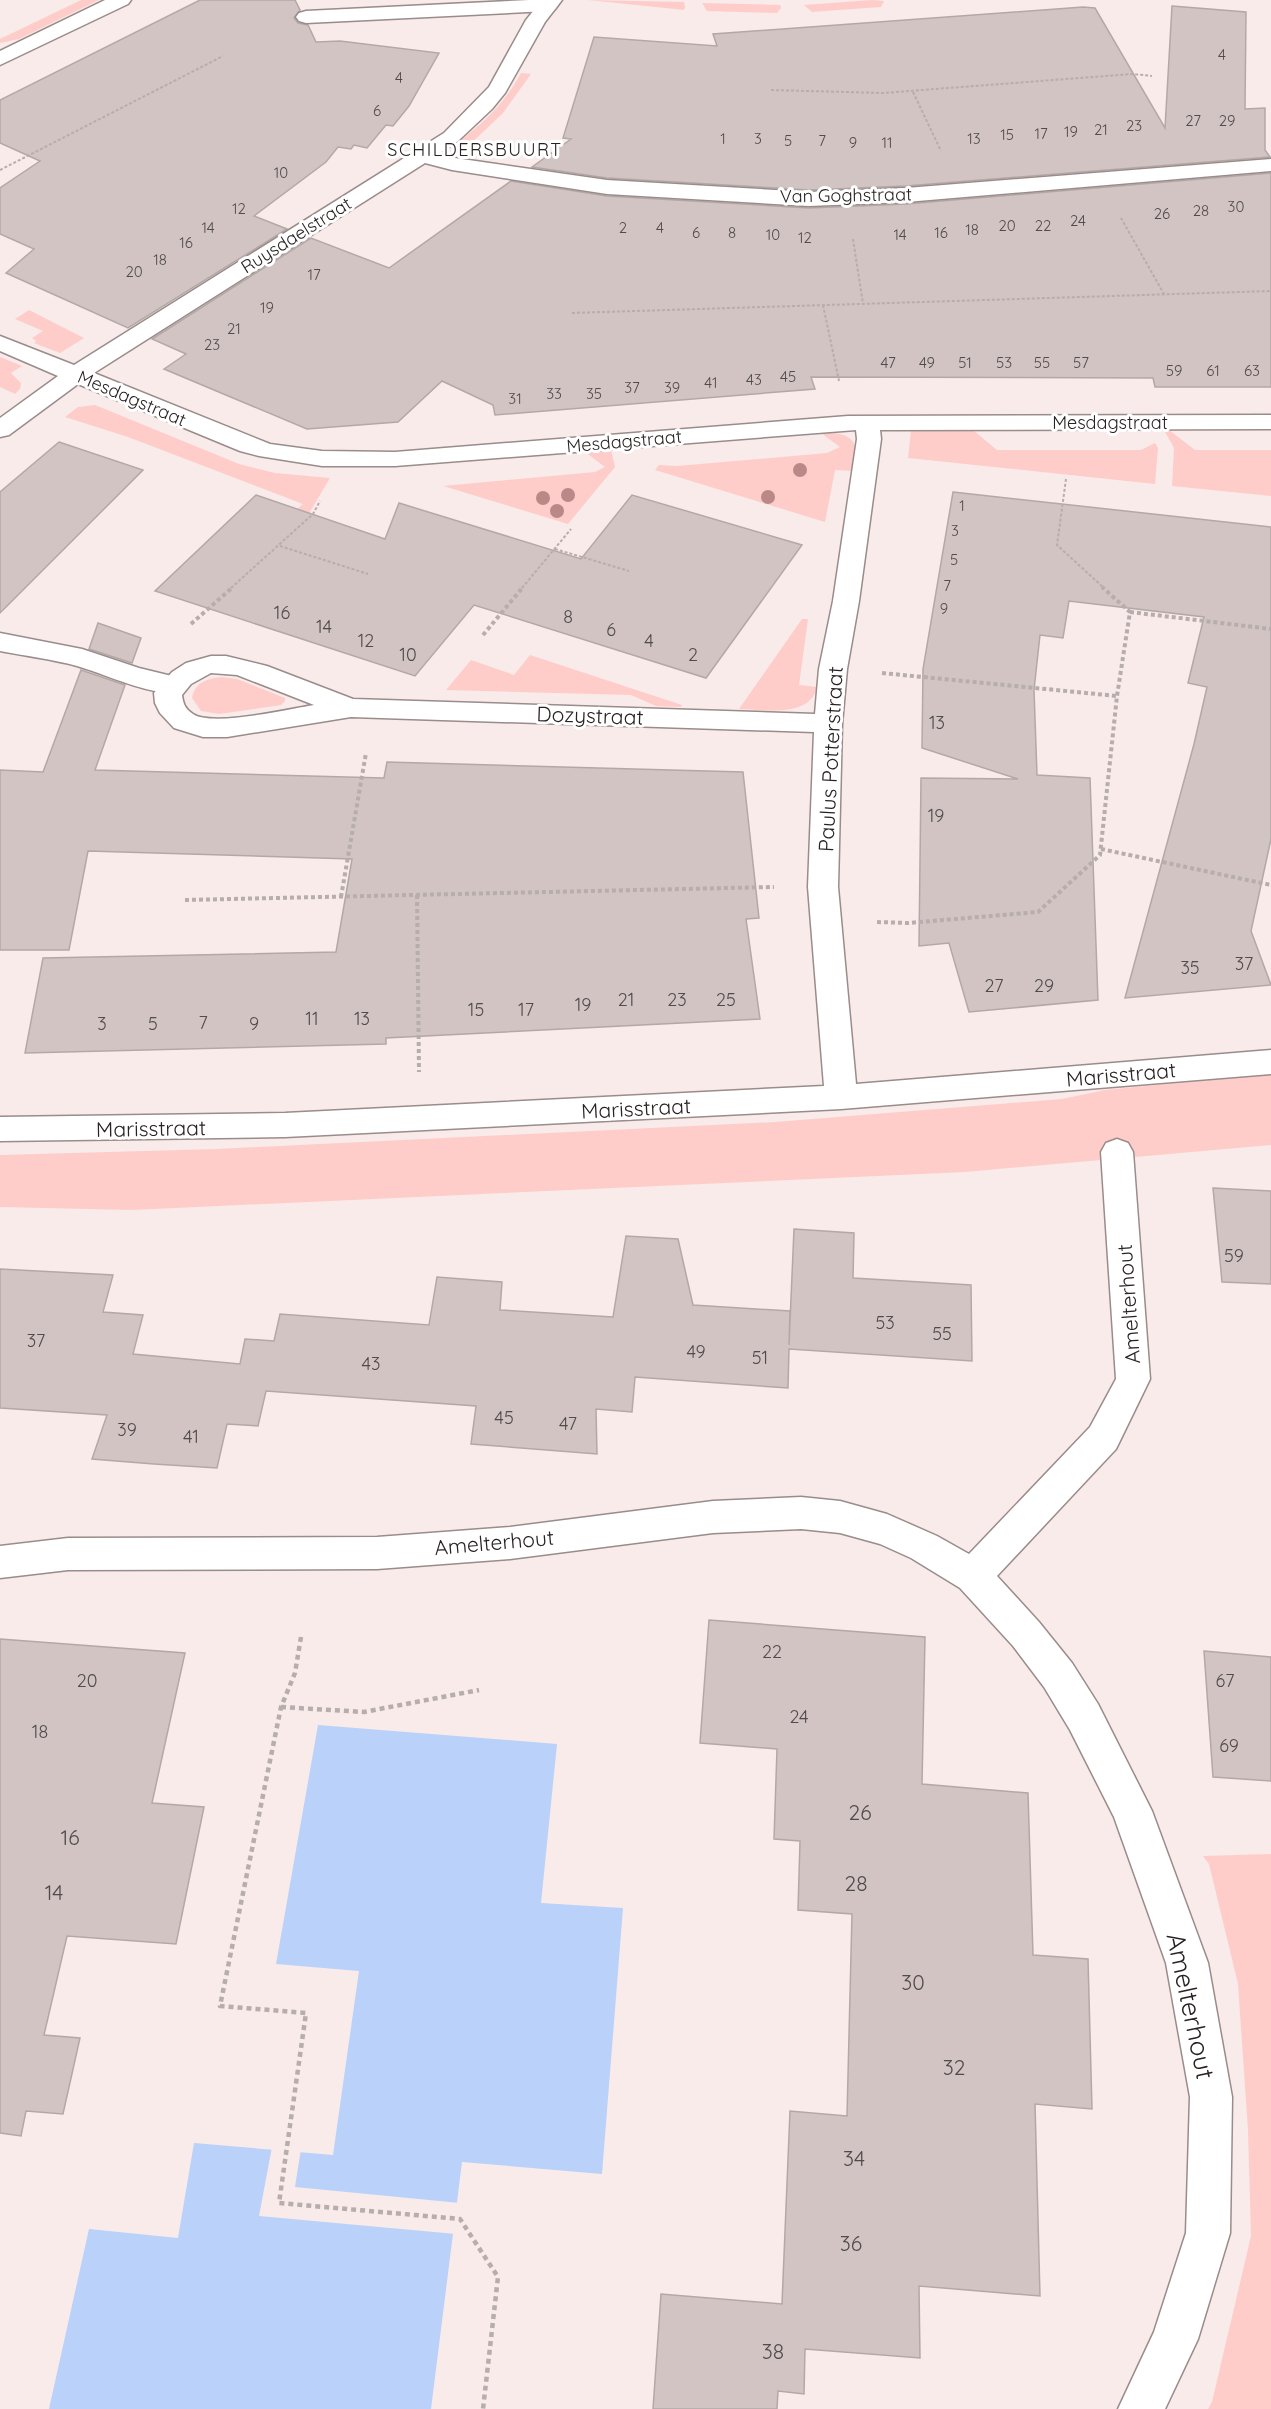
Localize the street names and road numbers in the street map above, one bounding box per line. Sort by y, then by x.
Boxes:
street label: Van Goghstraat [780,182,912,208]
street label: Ruysdaelstraat [236,192,356,278]
street label: Mesdagstraat [74,365,190,431]
street label: Mesdagstraat [1052,411,1168,434]
street label: Mesdagstraat [565,425,683,457]
street label: Paulus Potterstraat [812,666,848,852]
street label: Dozystraat [536,700,644,730]
street label: Marisstraat [1065,1056,1177,1092]
street label: Marisstraat [580,1092,692,1124]
street label: Marisstraat [96,1114,206,1142]
street label: Amelterhout [1111,1243,1145,1365]
street label: Amelterhout [433,1524,555,1560]
street label: Amelterhout [1159,1930,1223,2082]

